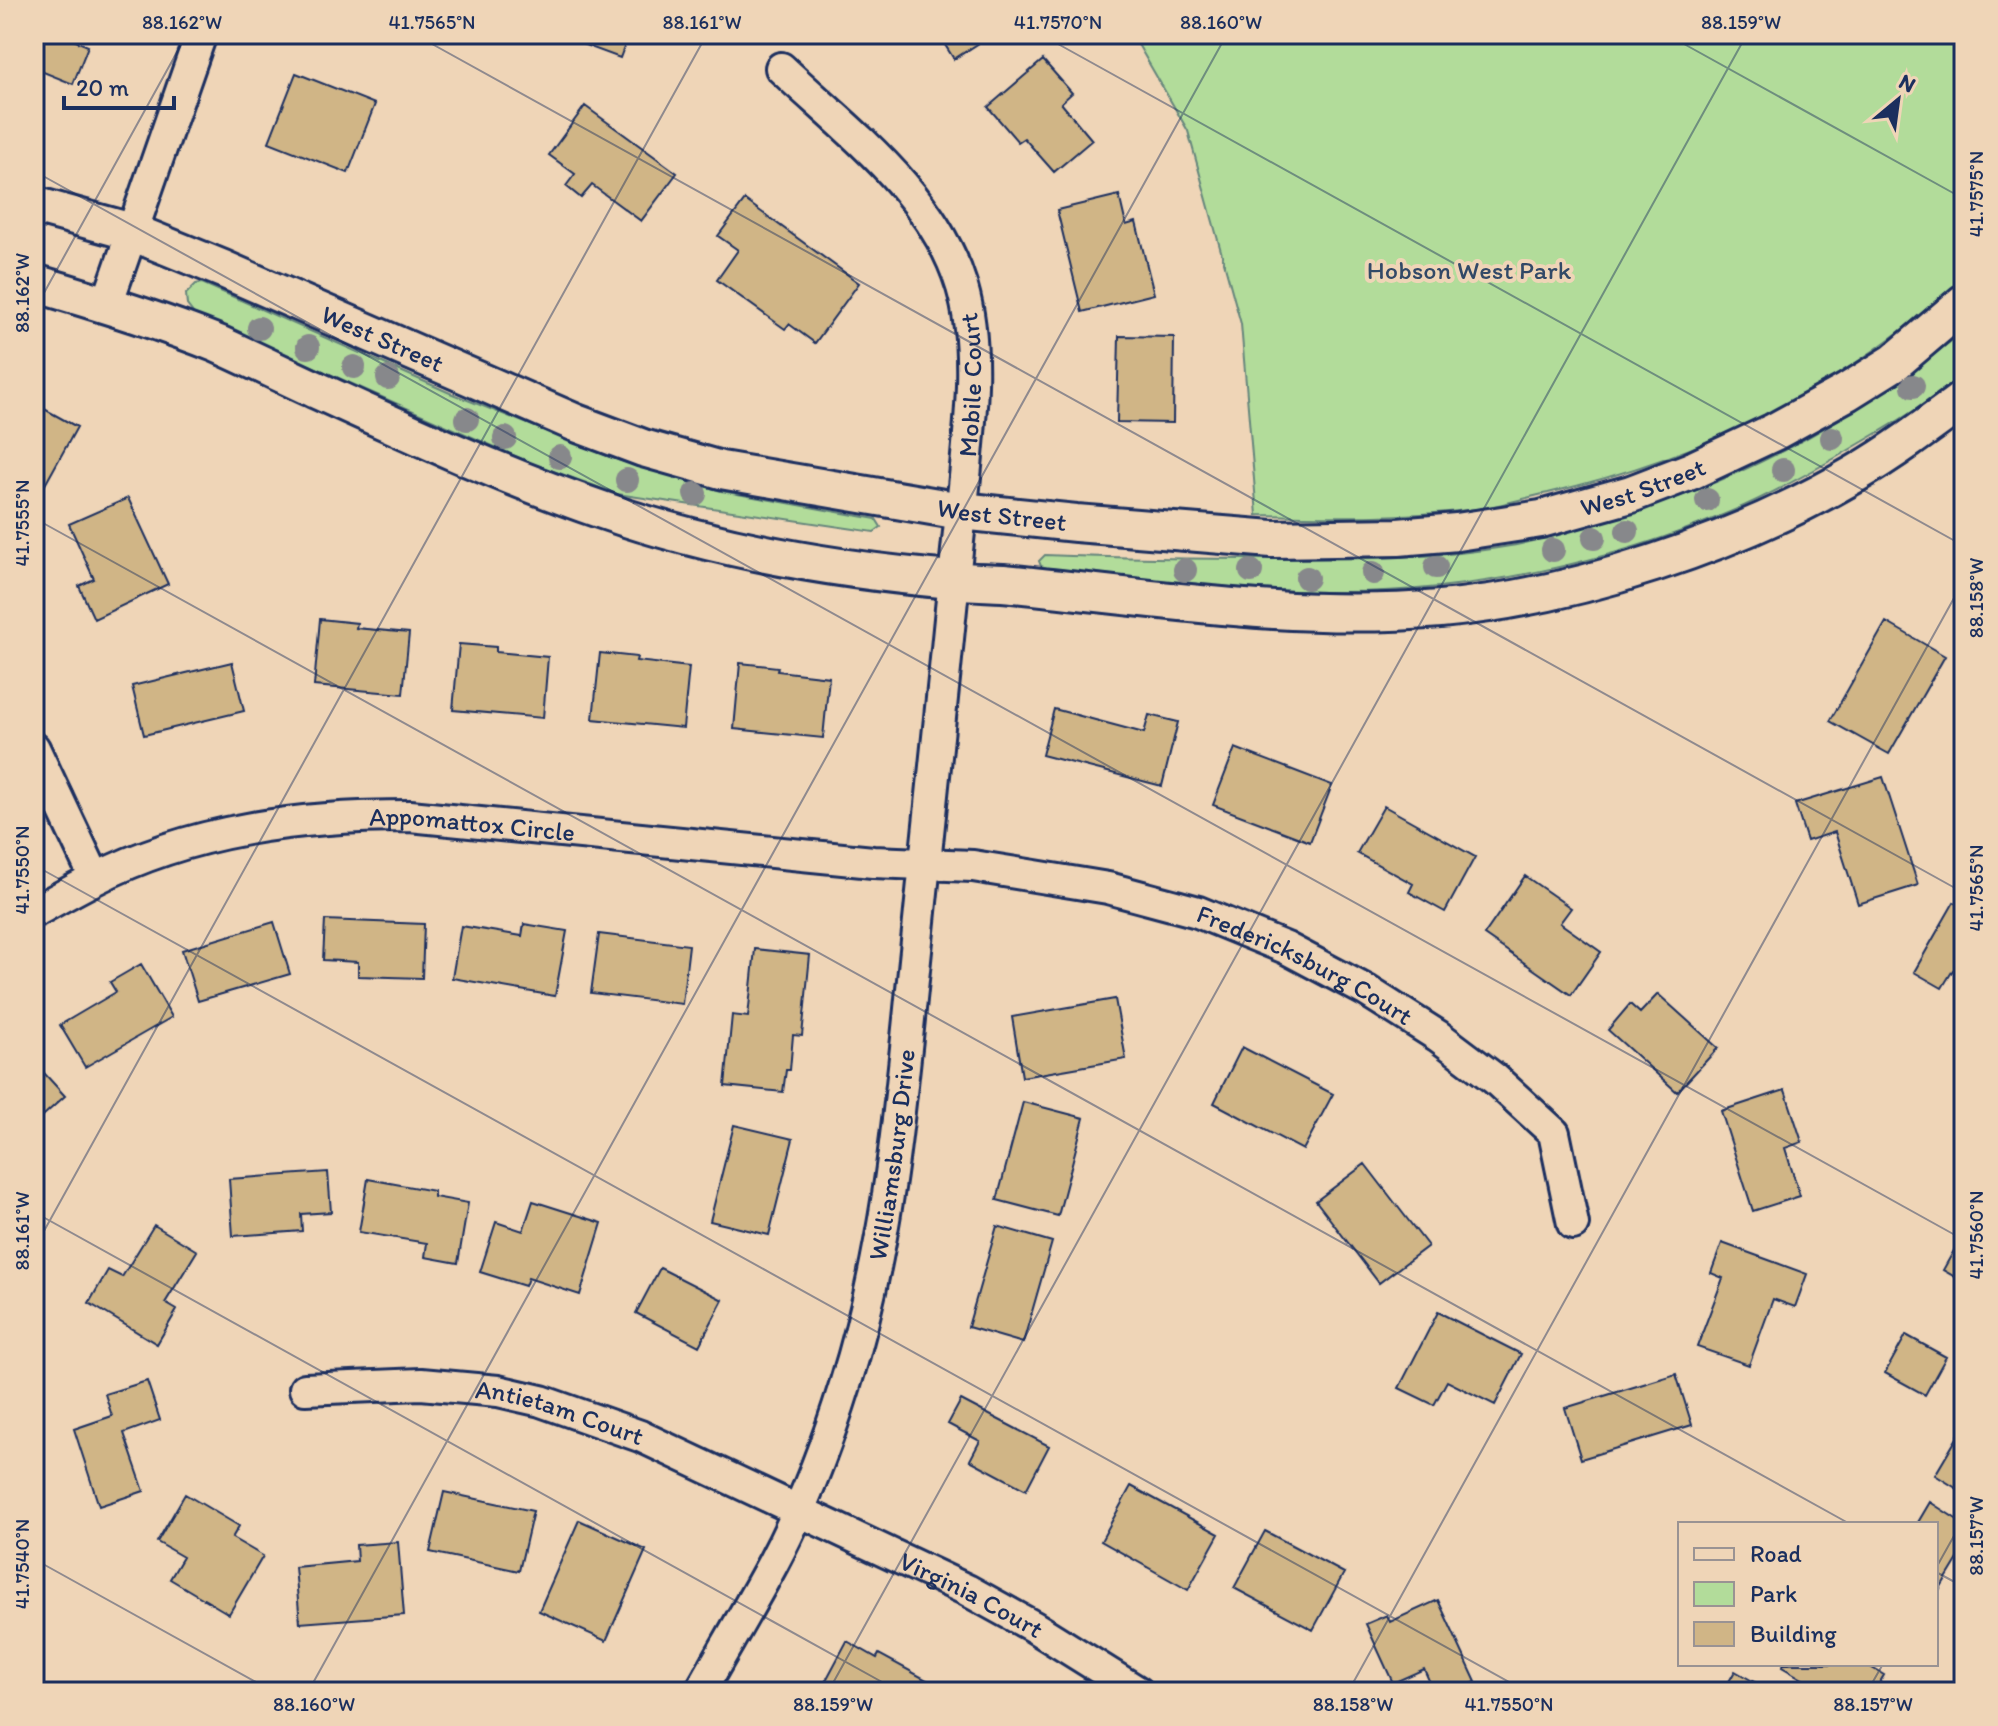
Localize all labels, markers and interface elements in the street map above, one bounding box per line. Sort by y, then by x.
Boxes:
text: 88.162°W [142,10,222,34]
text: 41.7565°N [388,10,476,34]
text: 88.161°W [663,10,741,34]
text: 41.7570°N [1014,10,1102,34]
text: 88.160°W [1180,10,1262,34]
text: 88.159°W [1701,10,1781,34]
scale bar [64,60,174,110]
north arrow [1858,60,1938,140]
text: N [1894,68,1920,98]
text: 20 m [76,73,129,102]
text: 41.7575°N [1964,151,1988,237]
text: 88.162°W [10,253,34,333]
park label: Hobson West Park [1367,254,1572,286]
street label: West Street [317,298,449,379]
street label: Mobile Court [951,310,988,458]
street label: West Street [1577,451,1711,523]
text: 41.7555°N [10,479,34,567]
street label: West Street [935,491,1068,538]
text: 88.158°W [1964,558,1988,638]
street label: Appomattox Circle [369,800,577,848]
text: 41.7550°N [10,826,34,914]
text: 41.7565°N [1964,844,1988,932]
street label: Fredericksburg Court [1192,897,1419,1032]
street label: Williamsburg Drive [861,1048,922,1263]
text: 41.7560°N [1964,1191,1988,1279]
text: 88.161°W [10,1192,34,1270]
street label: Antietam Court [474,1373,648,1452]
text: 88.157°W [1964,1496,1988,1576]
text: 41.7540°N [10,1519,34,1609]
legend [1678,1522,1938,1666]
text: Road [1750,1539,1802,1568]
street label: Virginia Court [894,1545,1050,1645]
text: Park [1750,1579,1797,1608]
text: Building [1750,1619,1837,1648]
text: 88.160°W [273,1692,355,1716]
text: 88.159°W [793,1692,873,1716]
text: 88.158°W [1313,1692,1393,1716]
text: 41.7550°N [1465,1692,1553,1716]
text: 88.157°W [1833,1692,1913,1716]

